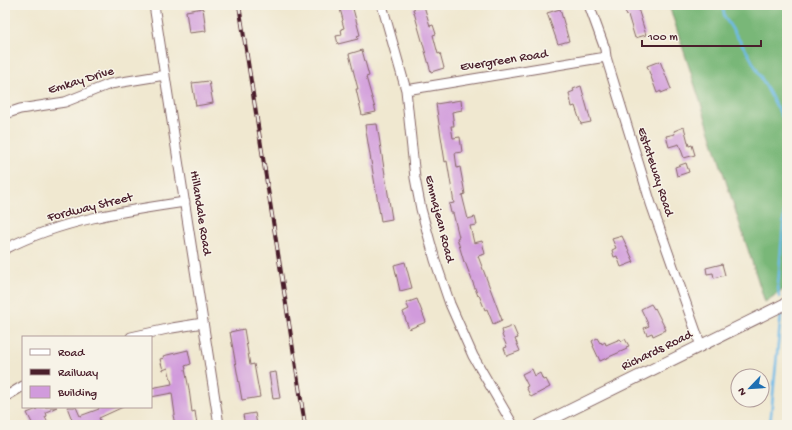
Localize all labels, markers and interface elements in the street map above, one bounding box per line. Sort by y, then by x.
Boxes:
scale bar [642,22,761,48]
text: 100 m [647,31,678,45]
street label: Evergreen Road [459,46,550,75]
street label: Emkay Drive [46,64,116,98]
street label: Estateway Road [634,126,677,220]
street label: Hillandale Road [186,170,214,258]
street label: Emmajean Road [421,174,457,265]
street label: Fordway Street [45,190,136,226]
street label: Richards Road [619,327,696,375]
legend [22,336,152,408]
text: Road [58,347,85,361]
text: Railway [58,367,98,381]
north arrow [730,368,770,408]
text: N [736,386,750,397]
text: Building [57,387,97,401]

